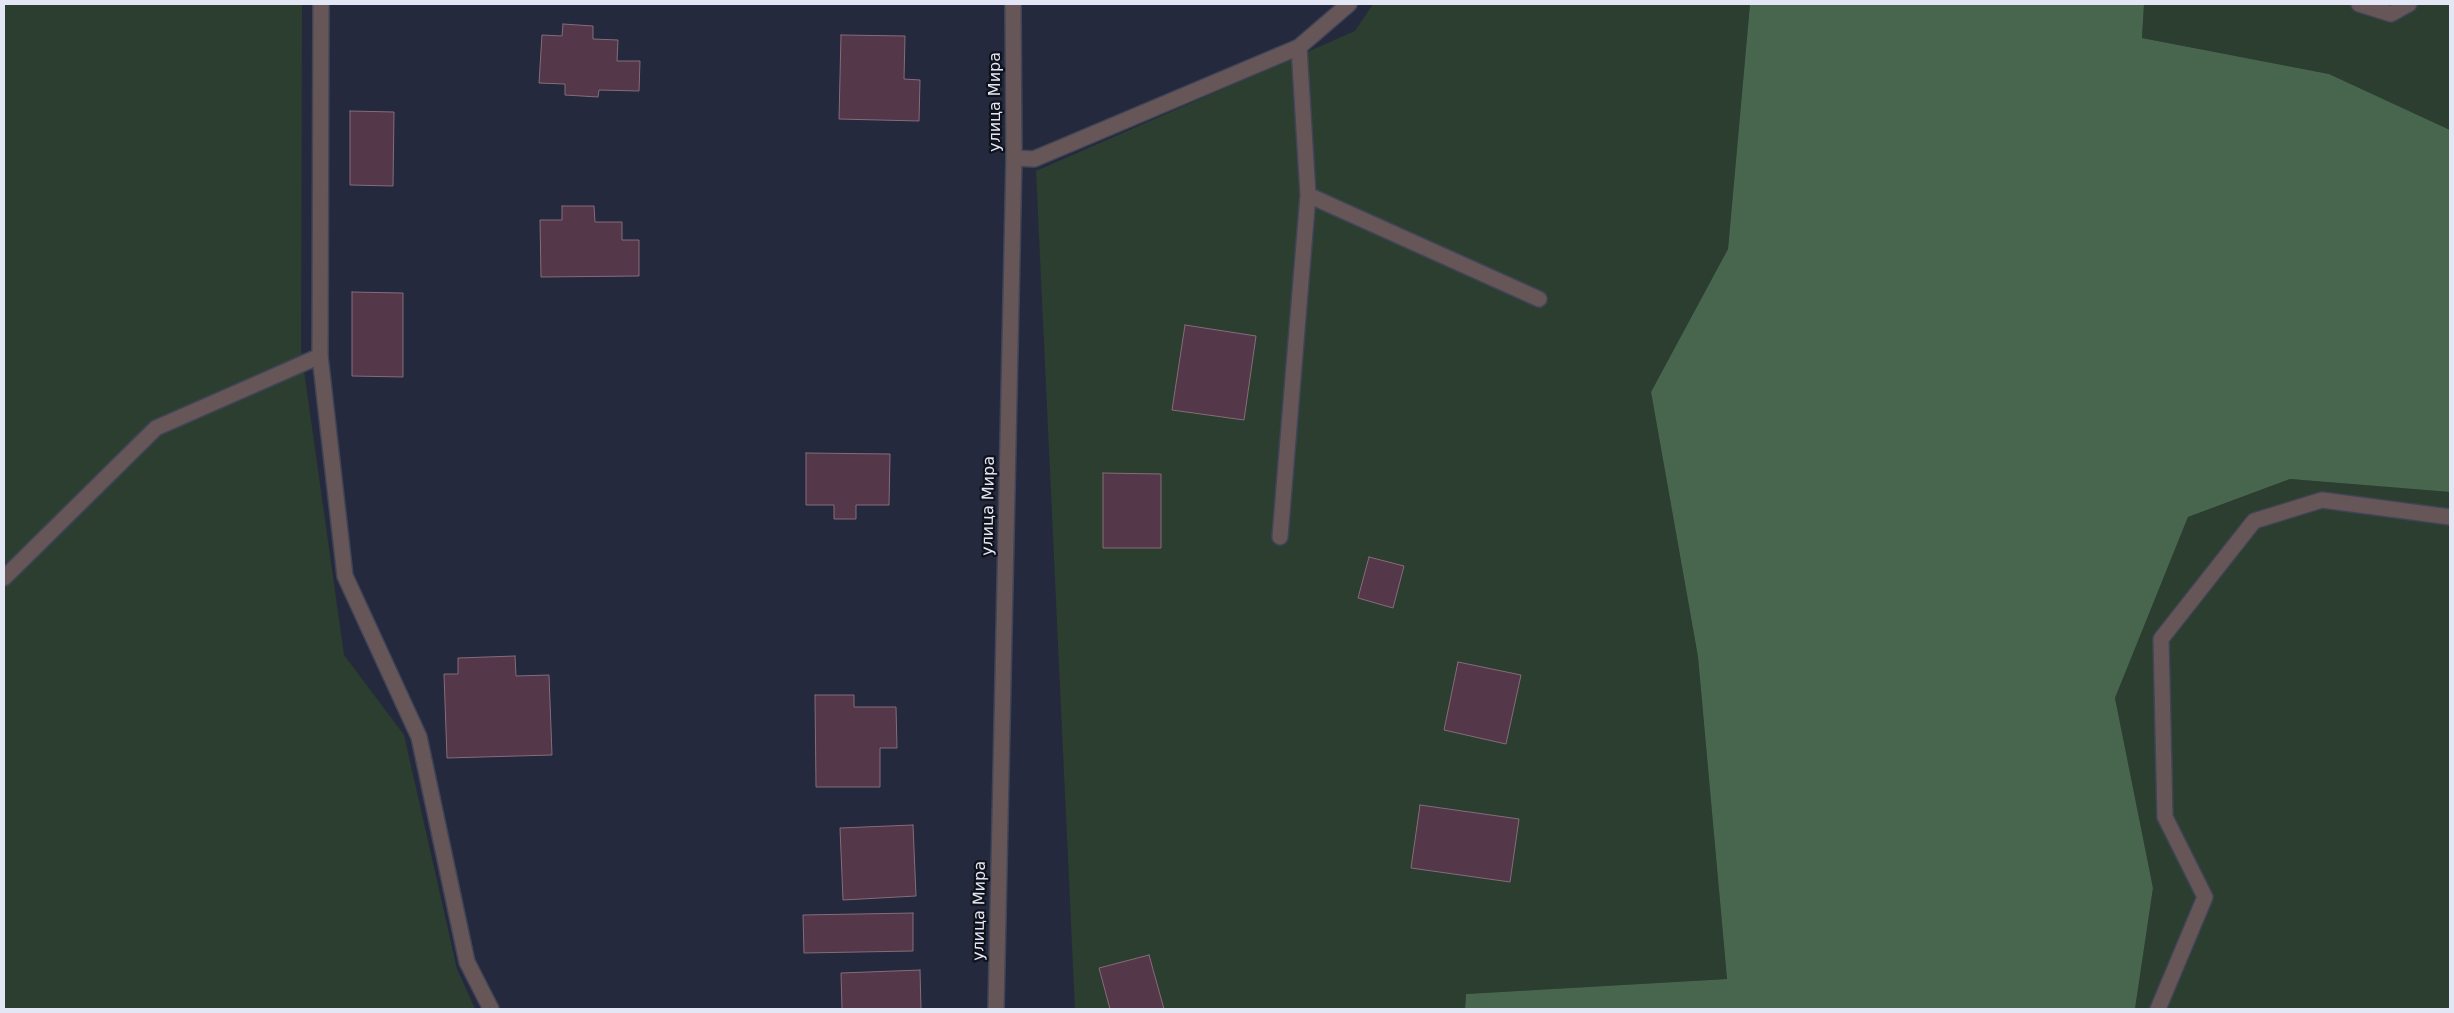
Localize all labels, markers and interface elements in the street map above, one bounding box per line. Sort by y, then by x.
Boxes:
street label: улица Мира [986,52,1006,152]
street label: улица Мира [979,456,999,556]
street label: улица Мира [970,861,990,961]

